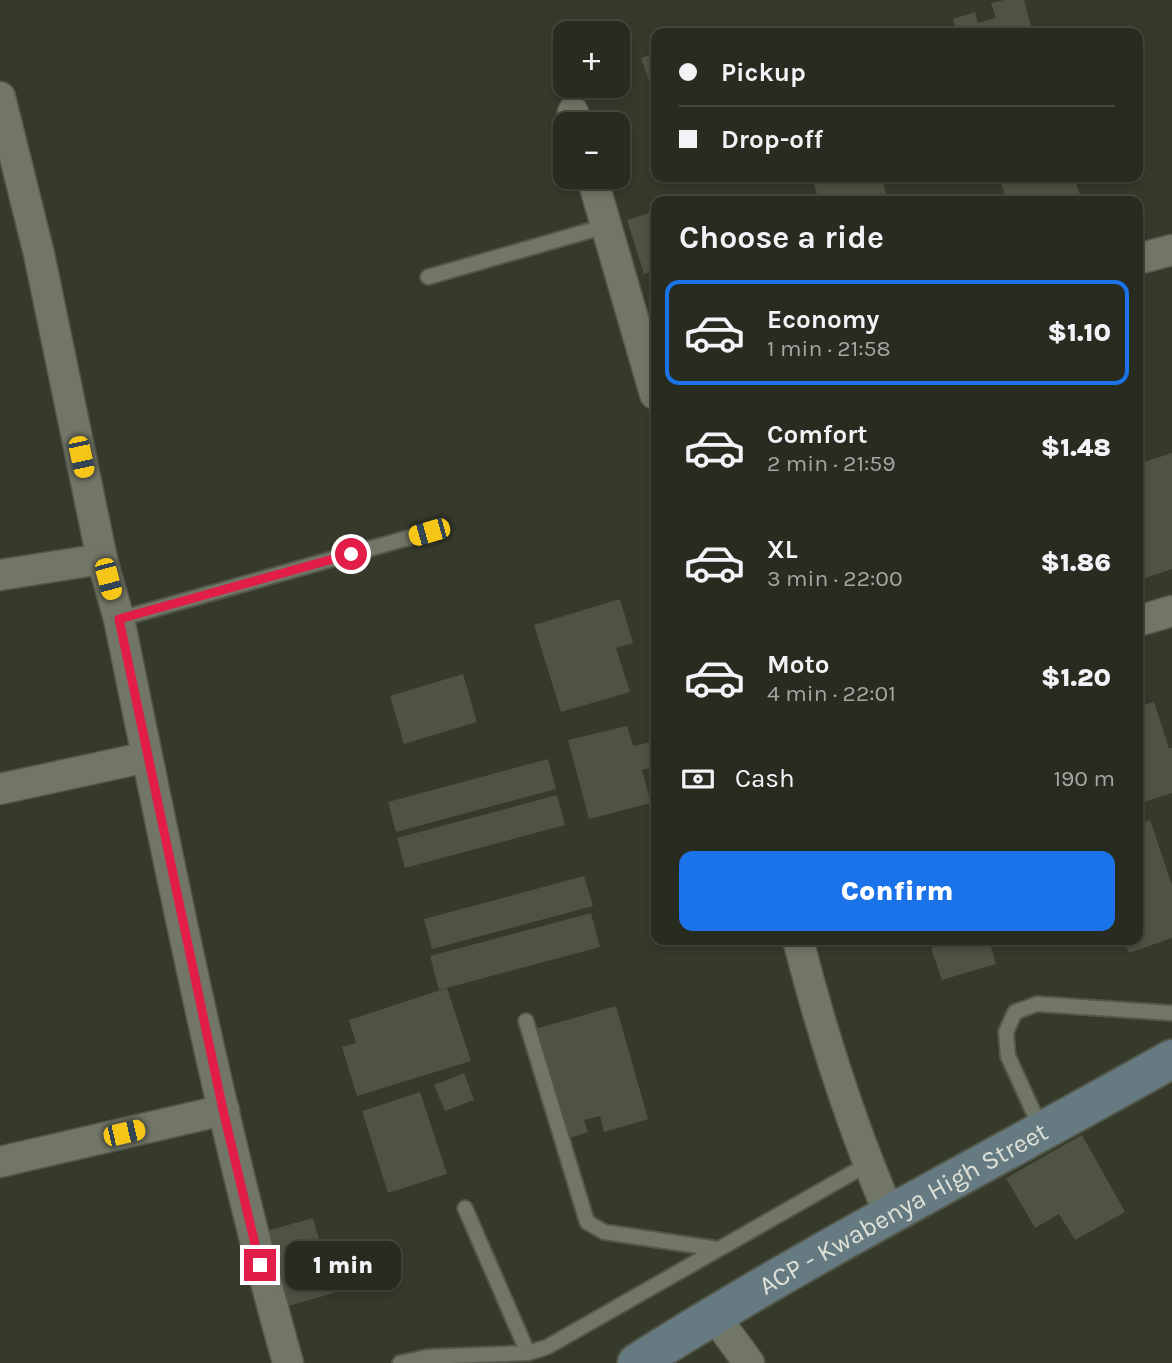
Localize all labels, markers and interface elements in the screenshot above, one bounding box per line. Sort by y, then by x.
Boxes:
map controls [553,21,630,189]
button: + [553,21,630,98]
text: Pickup [721,57,806,88]
button: − [553,112,630,189]
text: Drop-off [721,124,823,155]
text: Choose a ride [679,219,884,256]
icon: car [683,301,746,364]
text: Economy [767,304,879,335]
text: $1.10 [1047,317,1111,348]
text: 1 min · 21:58 [767,335,891,362]
icon: car [683,416,746,479]
text: Comfort [767,419,868,450]
text: $1.48 [1041,432,1111,463]
car [67,434,96,480]
text: 2 min · 21:59 [767,450,896,477]
car [406,516,453,548]
icon: car [683,531,746,594]
text: XL [767,534,798,565]
route start [335,538,367,570]
text: $1.86 [1041,547,1111,578]
car [93,556,124,602]
text: 3 min · 22:00 [767,565,903,592]
icon: car [683,646,746,709]
text: Moto [767,649,829,680]
text: $1.20 [1041,662,1111,693]
text: 4 min · 22:01 [767,680,896,707]
icon: cash [679,760,717,798]
text: Cash [735,763,795,794]
text: 190 m [1053,765,1115,792]
button: Confirm [679,851,1115,931]
street label: ACP - Kwabenya High Street [753,1115,1053,1301]
car [102,1118,147,1148]
callout: 1 min [284,1240,400,1290]
route end [244,1249,276,1281]
text: 1 min [313,1252,373,1279]

